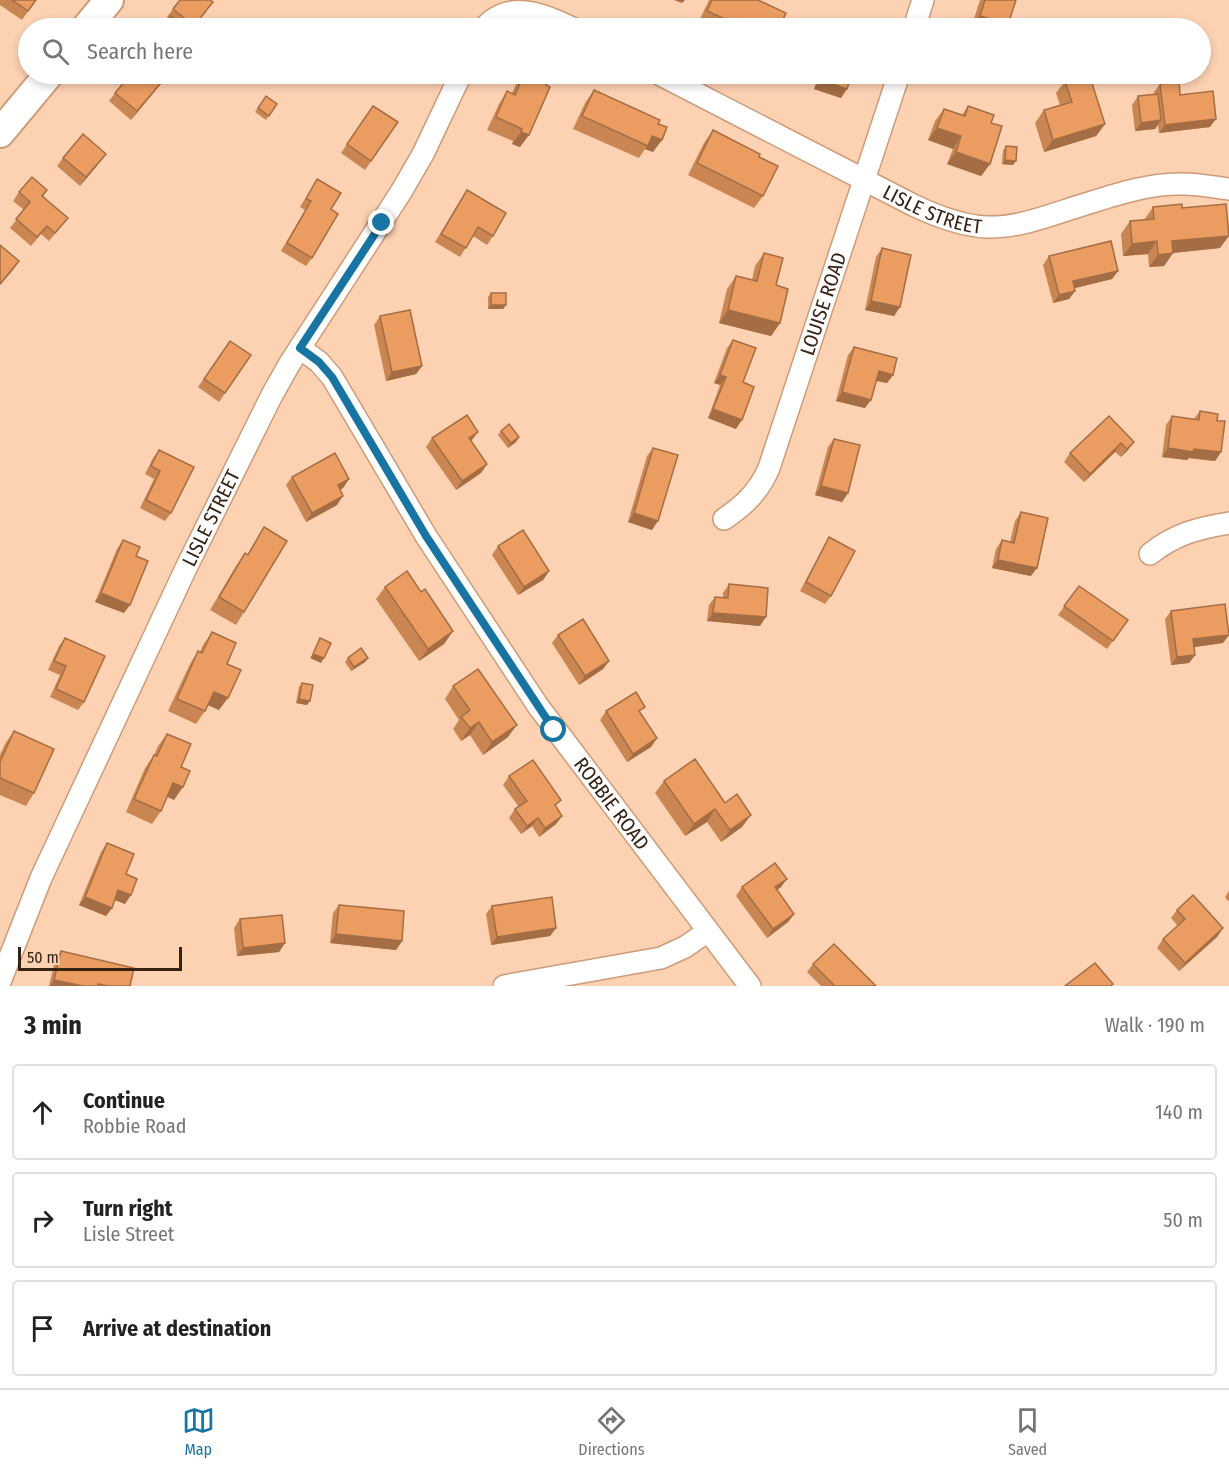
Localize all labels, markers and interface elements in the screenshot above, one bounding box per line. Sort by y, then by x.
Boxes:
search box [18,18,1211,84]
icon: search [39,35,72,68]
text: Search here [87,38,193,65]
street label: LISLE STREET [879,180,984,239]
route end [368,209,394,235]
street label: LOUISE ROAD [795,249,851,358]
street label: LISLE STREET [177,465,245,570]
route start [540,716,566,742]
street label: ROBBIE ROAD [569,752,655,854]
scale bar [18,944,182,972]
text: 50 m [27,948,59,967]
text: 3 min [24,1010,82,1041]
text: Walk · 190 m [1105,1013,1205,1037]
text: Continue [83,1087,165,1114]
icon: ahead [26,1096,59,1129]
text: 140 m [1155,1100,1203,1124]
text: Robbie Road [83,1114,186,1138]
text: Turn right [83,1195,172,1222]
icon: right [26,1204,59,1237]
text: 50 m [1163,1208,1203,1232]
text: Lisle Street [83,1222,174,1246]
icon: arrive [26,1312,59,1345]
text: Arrive at destination [83,1315,271,1342]
tab: Map [182,1404,215,1459]
tab: Directions [578,1404,645,1459]
tab: Saved [1008,1404,1047,1459]

